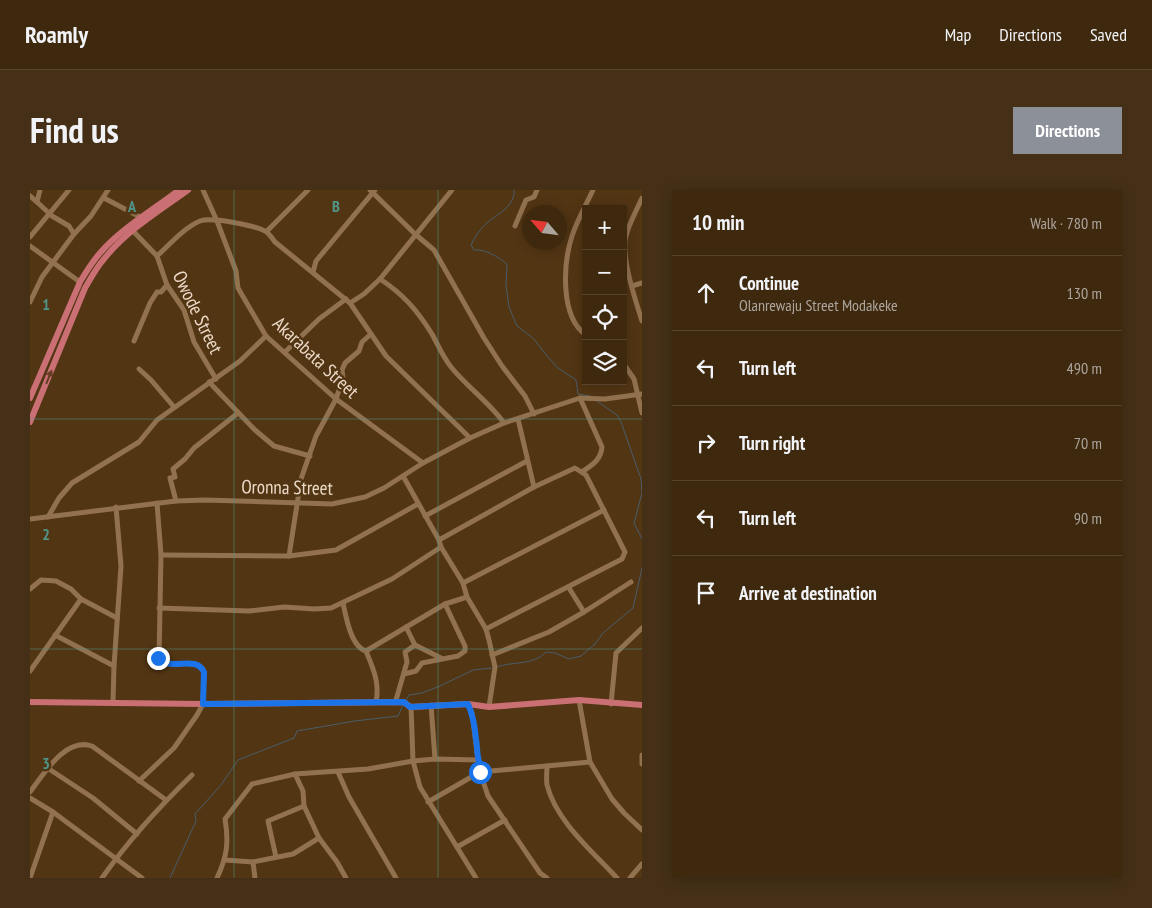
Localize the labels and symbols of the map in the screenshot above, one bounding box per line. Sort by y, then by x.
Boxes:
text: A [127,196,137,216]
text: B [332,196,340,216]
north arrow [522,205,567,250]
street label: Owode Street [168,267,229,358]
text: 1 [42,294,50,314]
street label: Akarabata Street [268,311,365,403]
one-way arrow [45,370,53,384]
street label: Oronna Street [241,474,334,500]
text: 2 [42,524,50,544]
route end [147,647,170,670]
text: 3 [42,753,50,773]
route start [469,761,492,784]

